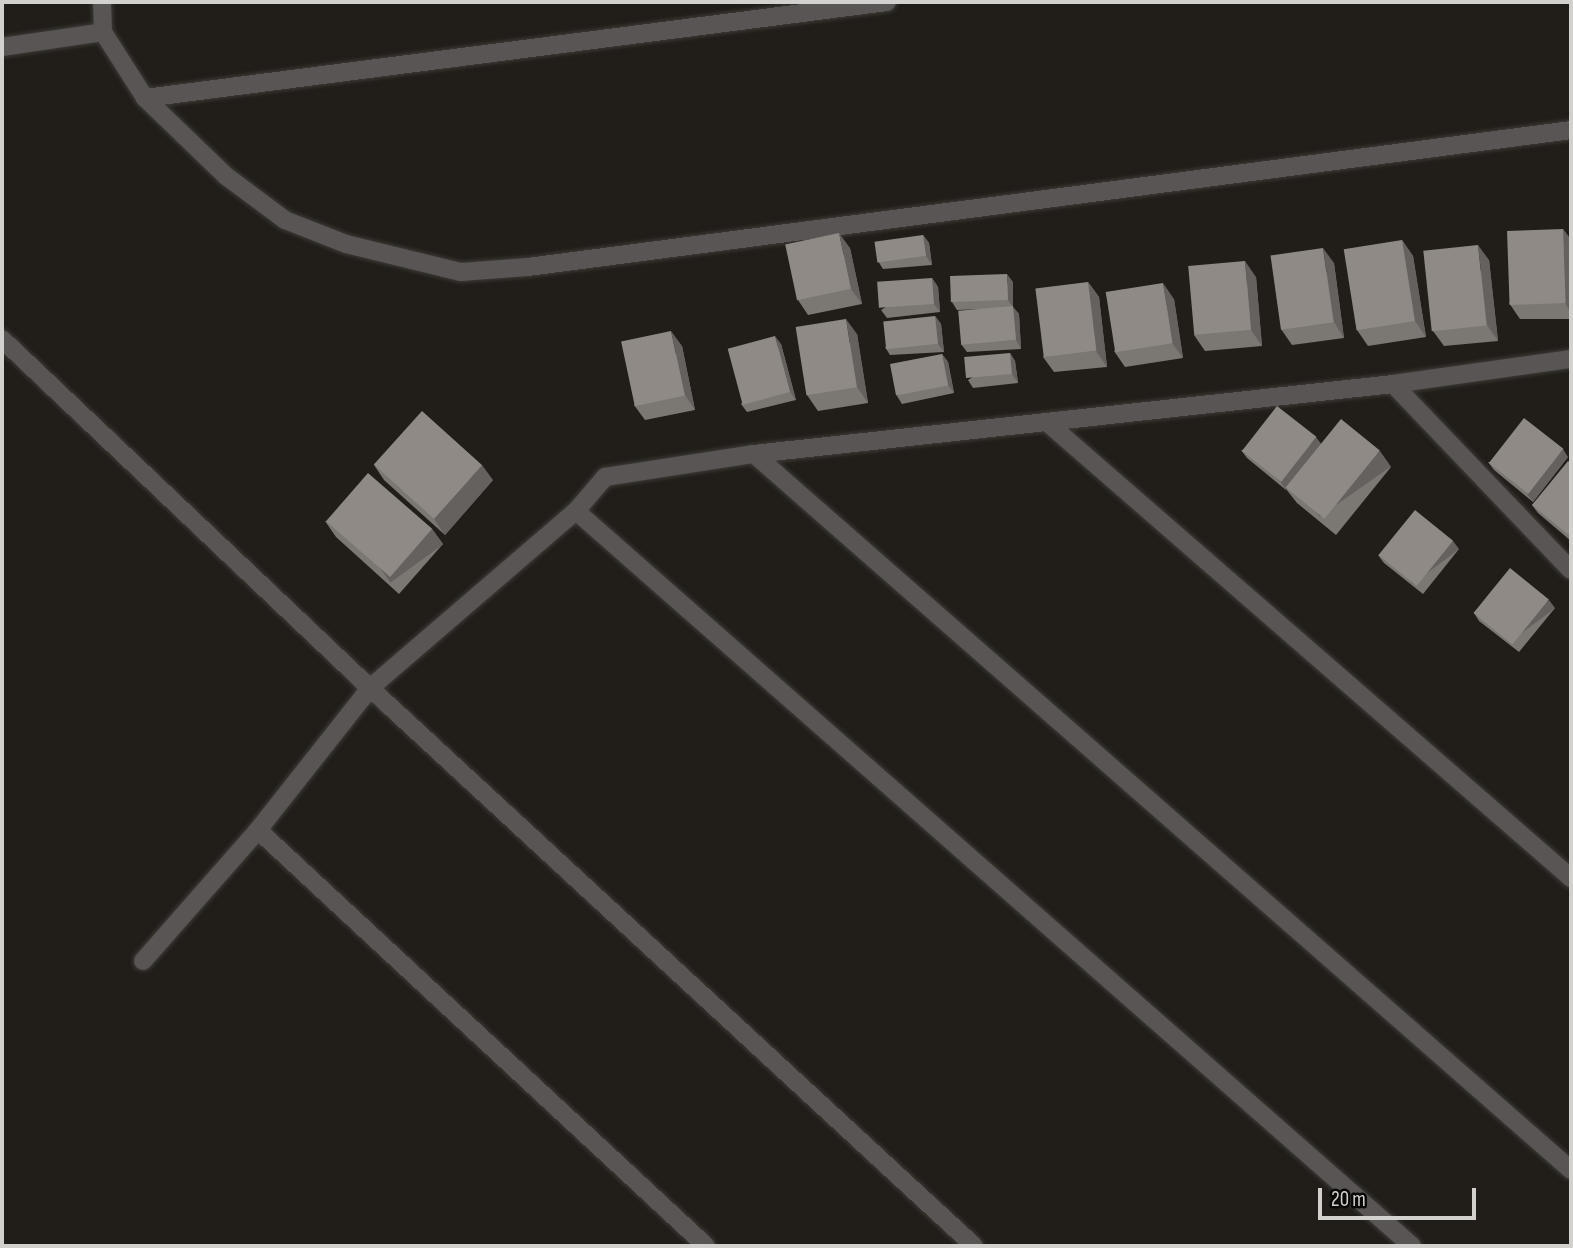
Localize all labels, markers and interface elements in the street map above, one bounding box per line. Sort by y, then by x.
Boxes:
scale bar [1321,1174,1478,1218]
text: 20 m [1331,1187,1366,1212]

